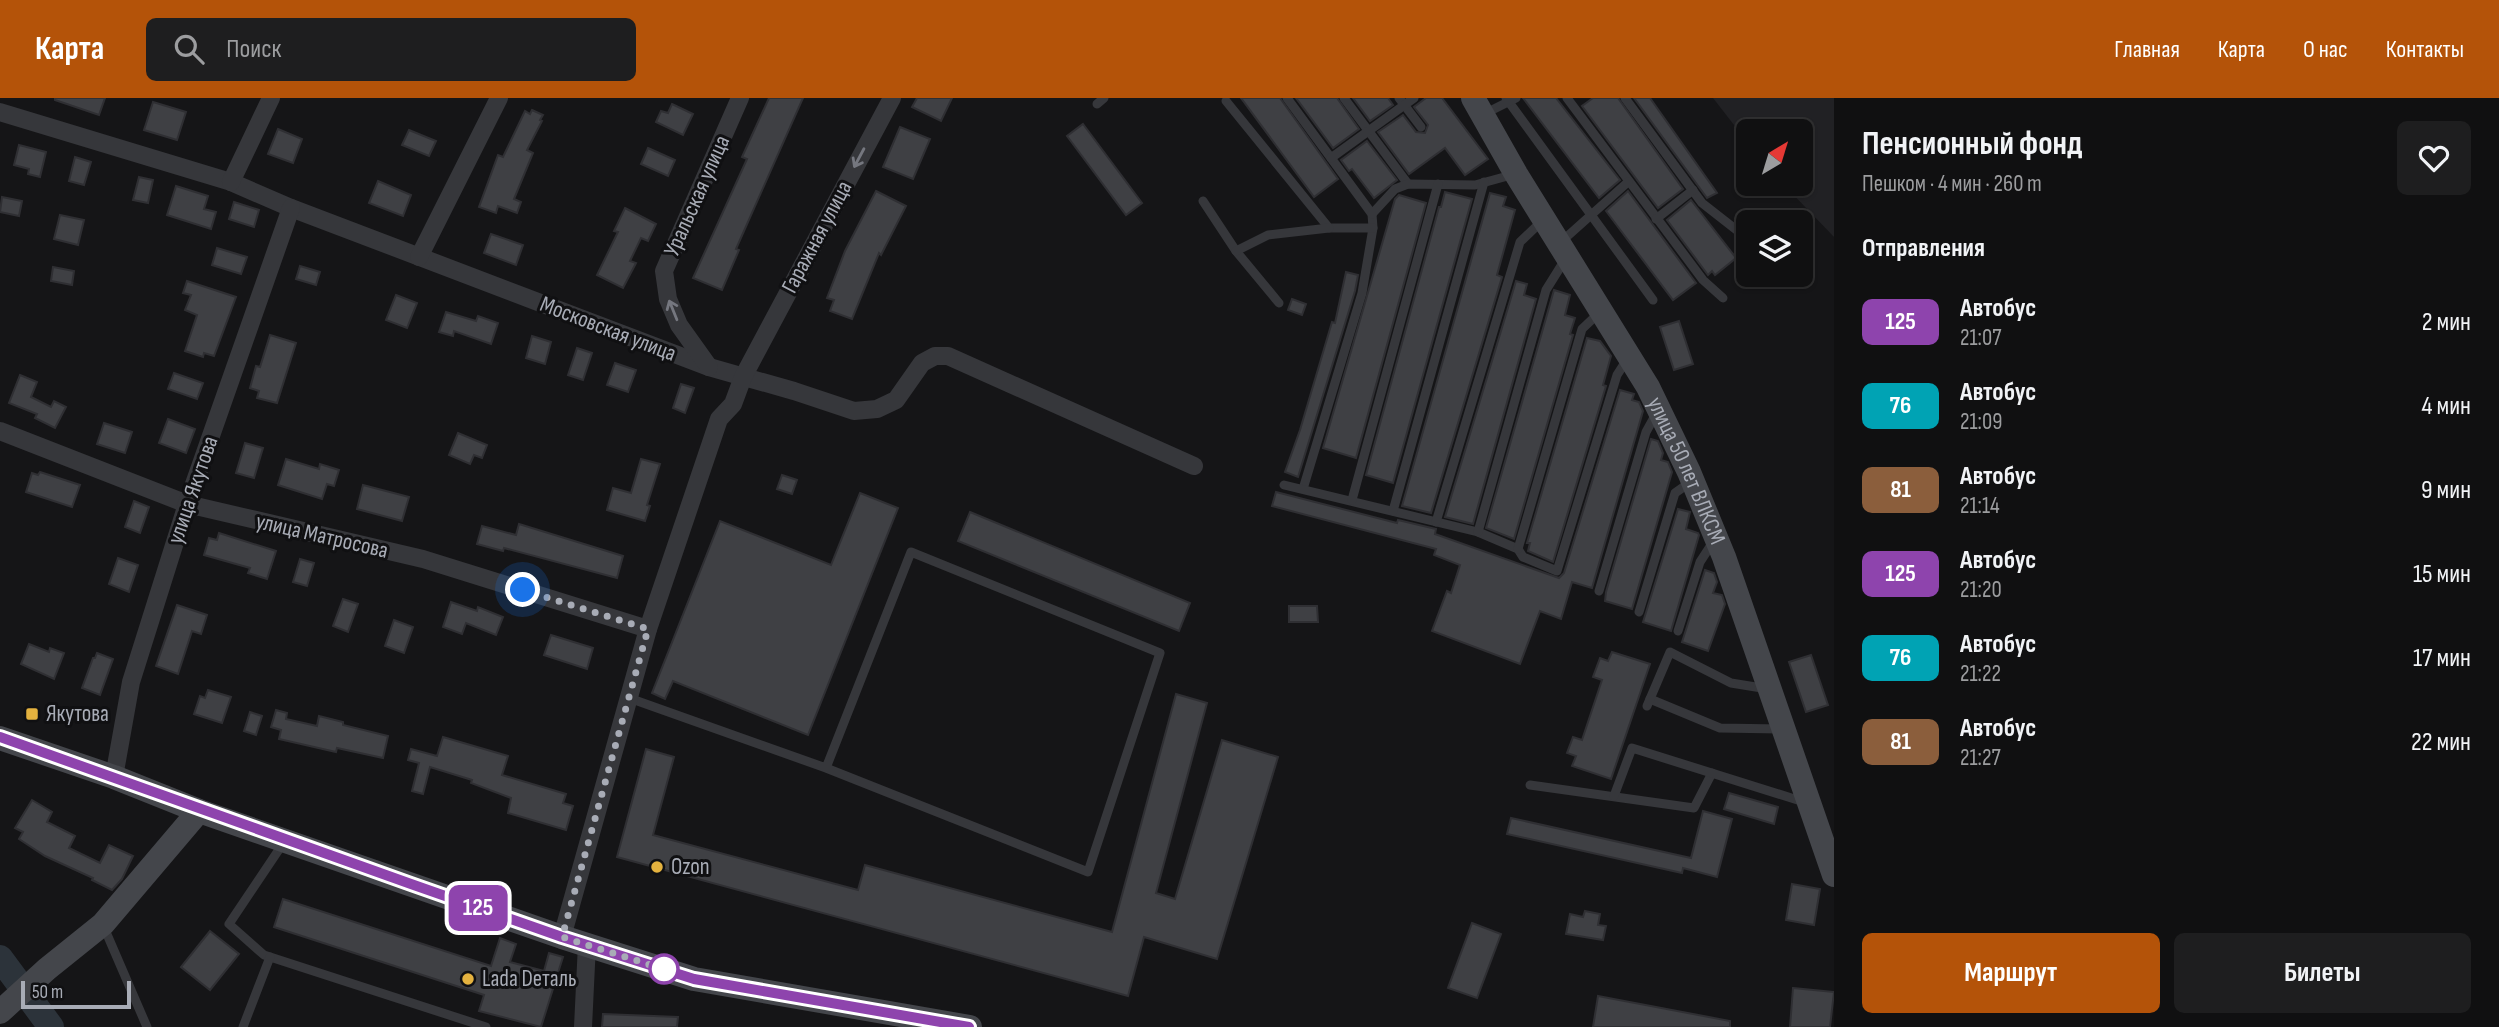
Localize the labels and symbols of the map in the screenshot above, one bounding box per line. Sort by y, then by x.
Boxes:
north arrow [1736,119,1813,196]
street label: Уральская улица [658,131,736,261]
one-way arrow [852,147,866,168]
street label: Гаражная улица [776,176,858,298]
street label: Московская улица [536,290,680,368]
one-way arrow [665,299,678,321]
street label: улица 50 лет ВЛКСМ [1641,392,1731,549]
street label: улица Якутова [162,432,224,548]
street label: улица Матросова [253,507,391,565]
your location [505,572,540,607]
place label: Якутова [46,700,109,728]
marker: Якутова [24,706,40,722]
place label: Ozon [671,853,710,881]
marker: Ozon [649,859,665,875]
line badge: 125 [438,885,518,931]
unlabelled marker [649,954,679,984]
place label: Lada Dеталь [482,965,577,993]
marker: Lada Dеталь [460,971,476,987]
scale bar [21,978,131,1010]

